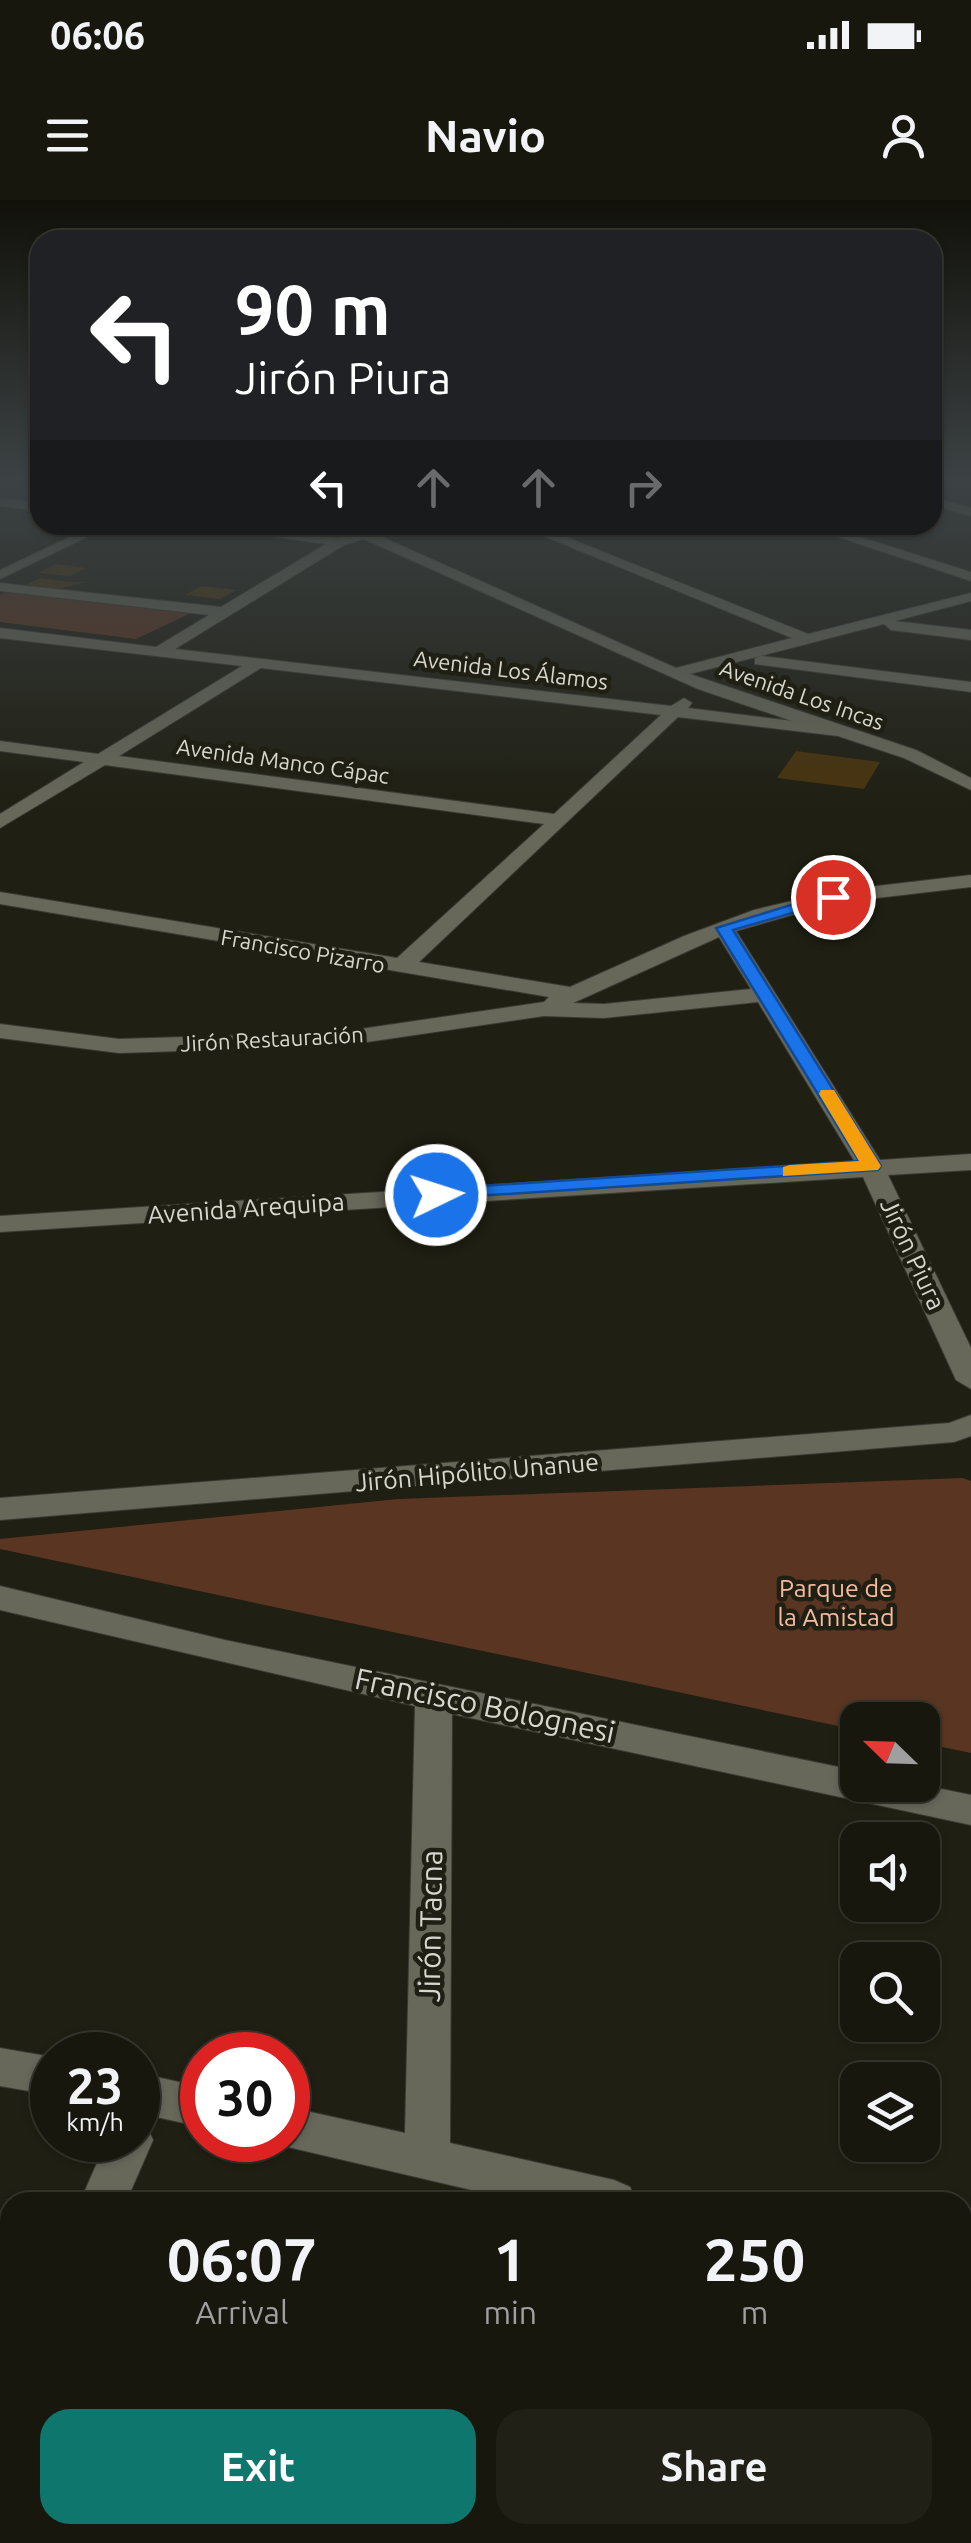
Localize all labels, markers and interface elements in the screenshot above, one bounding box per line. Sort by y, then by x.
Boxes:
text: 06:06 [50,14,145,56]
icon: menu [40,108,95,163]
icon: person [876,108,931,163]
text: Navio [425,110,546,161]
icon: left [70,270,200,400]
text: 90 m [235,270,391,348]
text: Jirón Piura [235,352,451,403]
icon: left [301,460,356,515]
icon: ahead [406,460,461,515]
icon: ahead [511,460,566,515]
icon: right [616,460,671,515]
street label: Avenida Los Álamos [413,644,610,694]
street label: Avenida Los Incas [717,655,887,734]
street label: Avenida Manco Cápac [175,733,391,788]
pin [791,855,876,940]
icon: arrive [806,870,861,925]
street label: Francisco Pizarro [219,924,387,977]
street label: Jirón Restauración [180,1021,364,1056]
position arrow [384,1143,488,1247]
street label: Avenida Arequipa [147,1187,345,1229]
street label: Jirón Piura [875,1194,951,1314]
street label: Jirón Hipólito Unanue [354,1447,600,1497]
park label: Parque de la Amistad [777,1574,895,1631]
street label: Francisco Bolognesi [352,1661,618,1749]
north arrow [840,1702,940,1802]
map controls [840,1702,940,2162]
button: sound [840,1822,940,1922]
street label: Jirón Tacna [412,1850,448,2002]
button: search [840,1942,940,2042]
speed limit sign: 30 [180,2032,310,2162]
text: 23 [67,2057,123,2113]
button: layers [840,2062,940,2162]
text: km/h [66,2108,124,2136]
text: 06:07 [167,2225,317,2292]
text: 1 [493,2225,527,2292]
text: 250 [704,2225,805,2292]
text: Arrival [195,2294,288,2330]
text: min [483,2294,537,2330]
text: m [741,2294,768,2330]
button: Exit [40,2409,476,2524]
button: Share [496,2409,932,2524]

